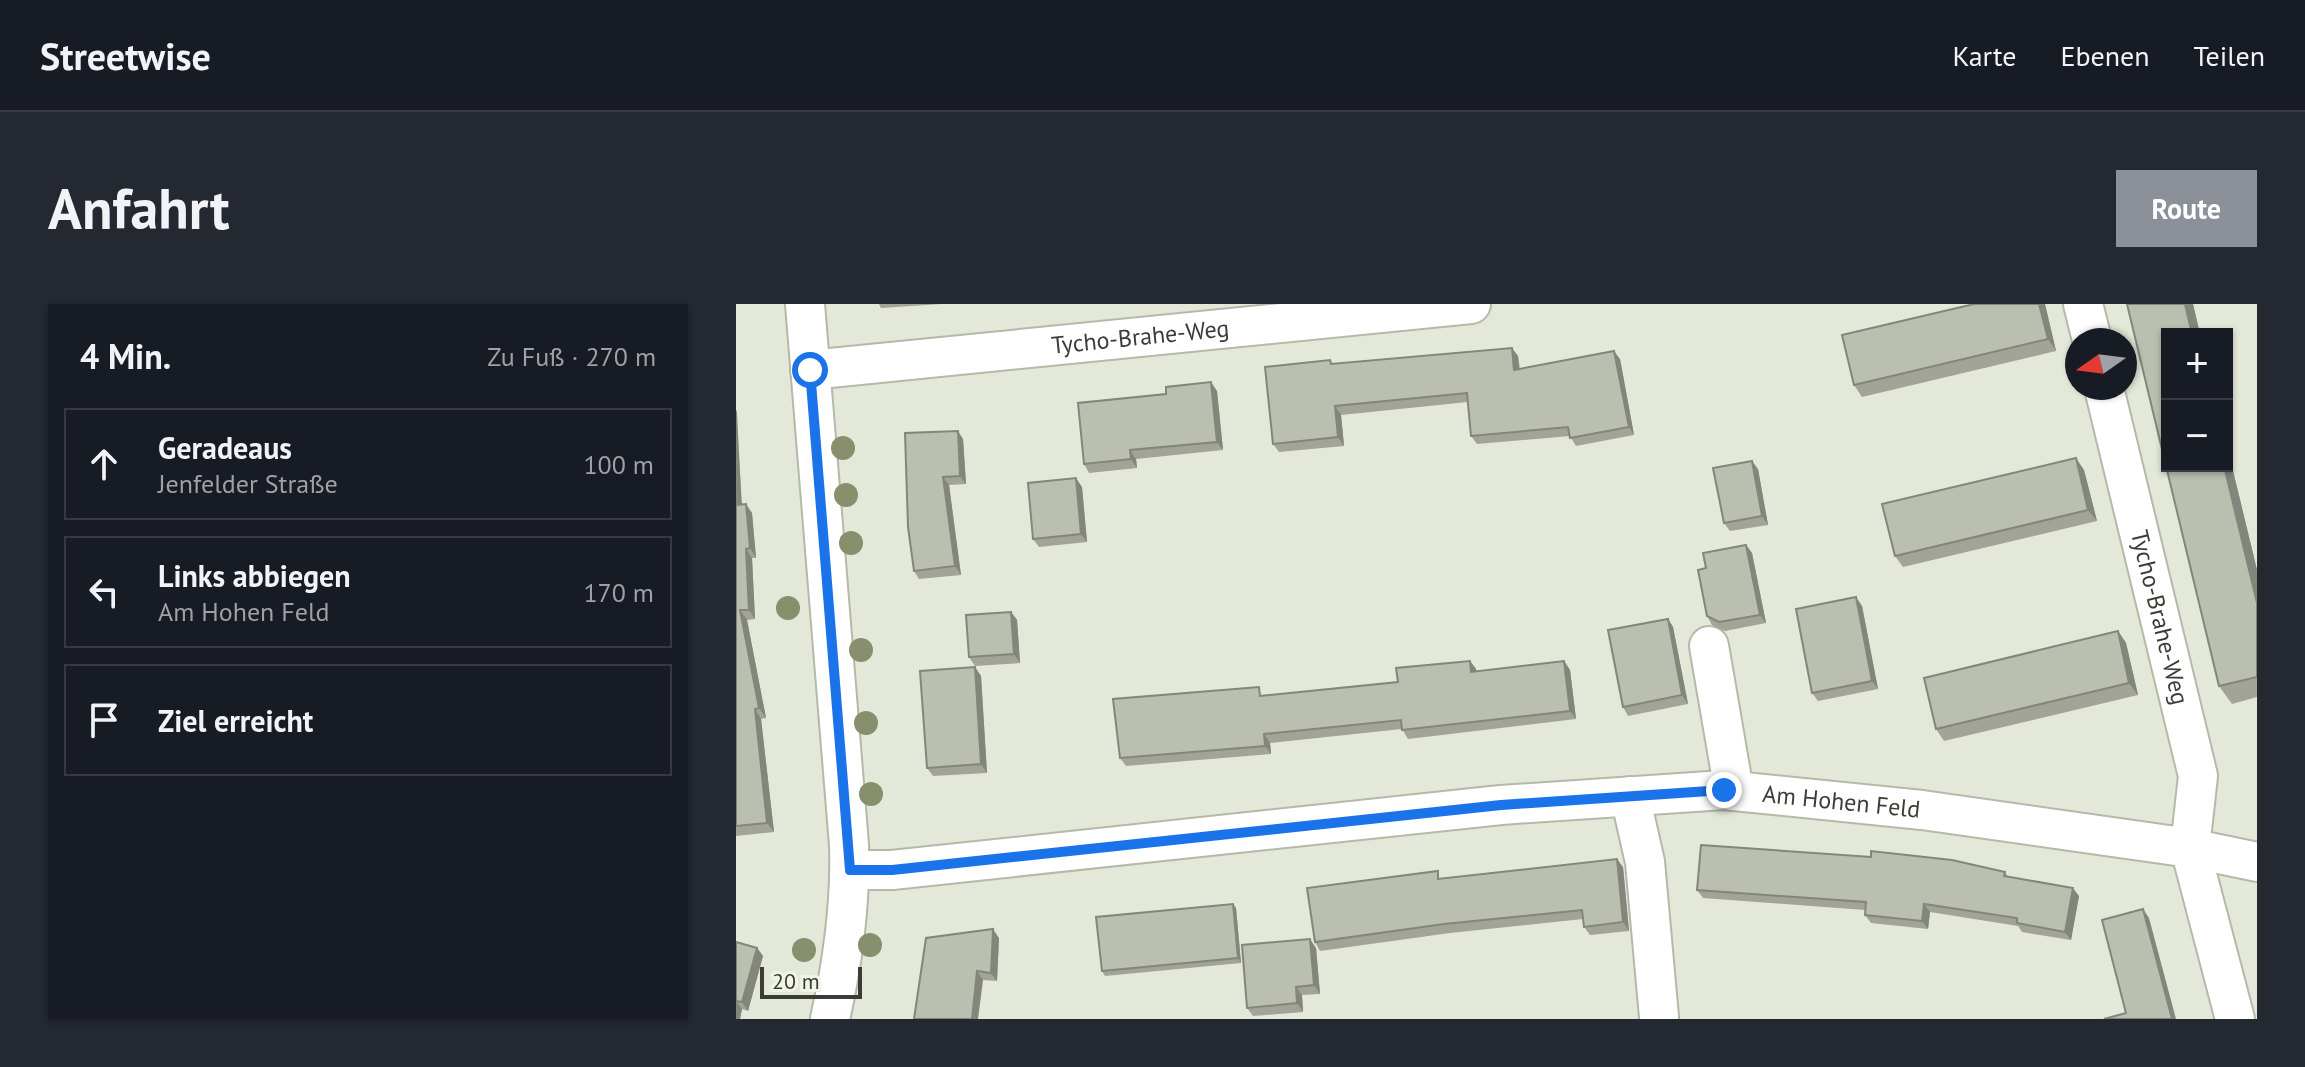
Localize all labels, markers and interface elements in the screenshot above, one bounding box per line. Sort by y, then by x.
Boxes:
text: Streetwise [40,31,211,80]
text: Karte [1952,37,2016,74]
text: Ebenen [2060,37,2150,74]
text: Teilen [2194,37,2265,74]
button: Route [2116,170,2257,247]
text: Anfahrt [48,172,230,244]
street label: Tycho-Brahe-Weg [1050,312,1231,361]
north arrow [2065,328,2137,400]
map controls [2161,328,2233,472]
button: + [2161,328,2233,400]
text: 4 Min. [80,334,171,378]
text: Zu Fuß · 270 m [487,340,656,373]
route start [792,352,828,388]
button: − [2161,400,2233,472]
text: Geradeaus [158,428,292,467]
icon: ahead [82,442,126,486]
text: 100 m [583,448,654,481]
text: Jenfelder Straße [158,467,338,500]
street label: Tycho-Brahe-Weg [2124,527,2196,708]
text: Links abbiegen [158,556,351,595]
icon: left [82,570,126,614]
text: 170 m [583,576,654,609]
text: Am Hohen Feld [158,595,330,628]
icon: arrive [82,698,126,742]
text: Ziel erreicht [158,701,313,740]
route end [1706,772,1742,808]
street label: Am Hohen Feld [1761,778,1922,825]
scale bar [760,963,862,999]
text: 20 m [772,967,820,995]

